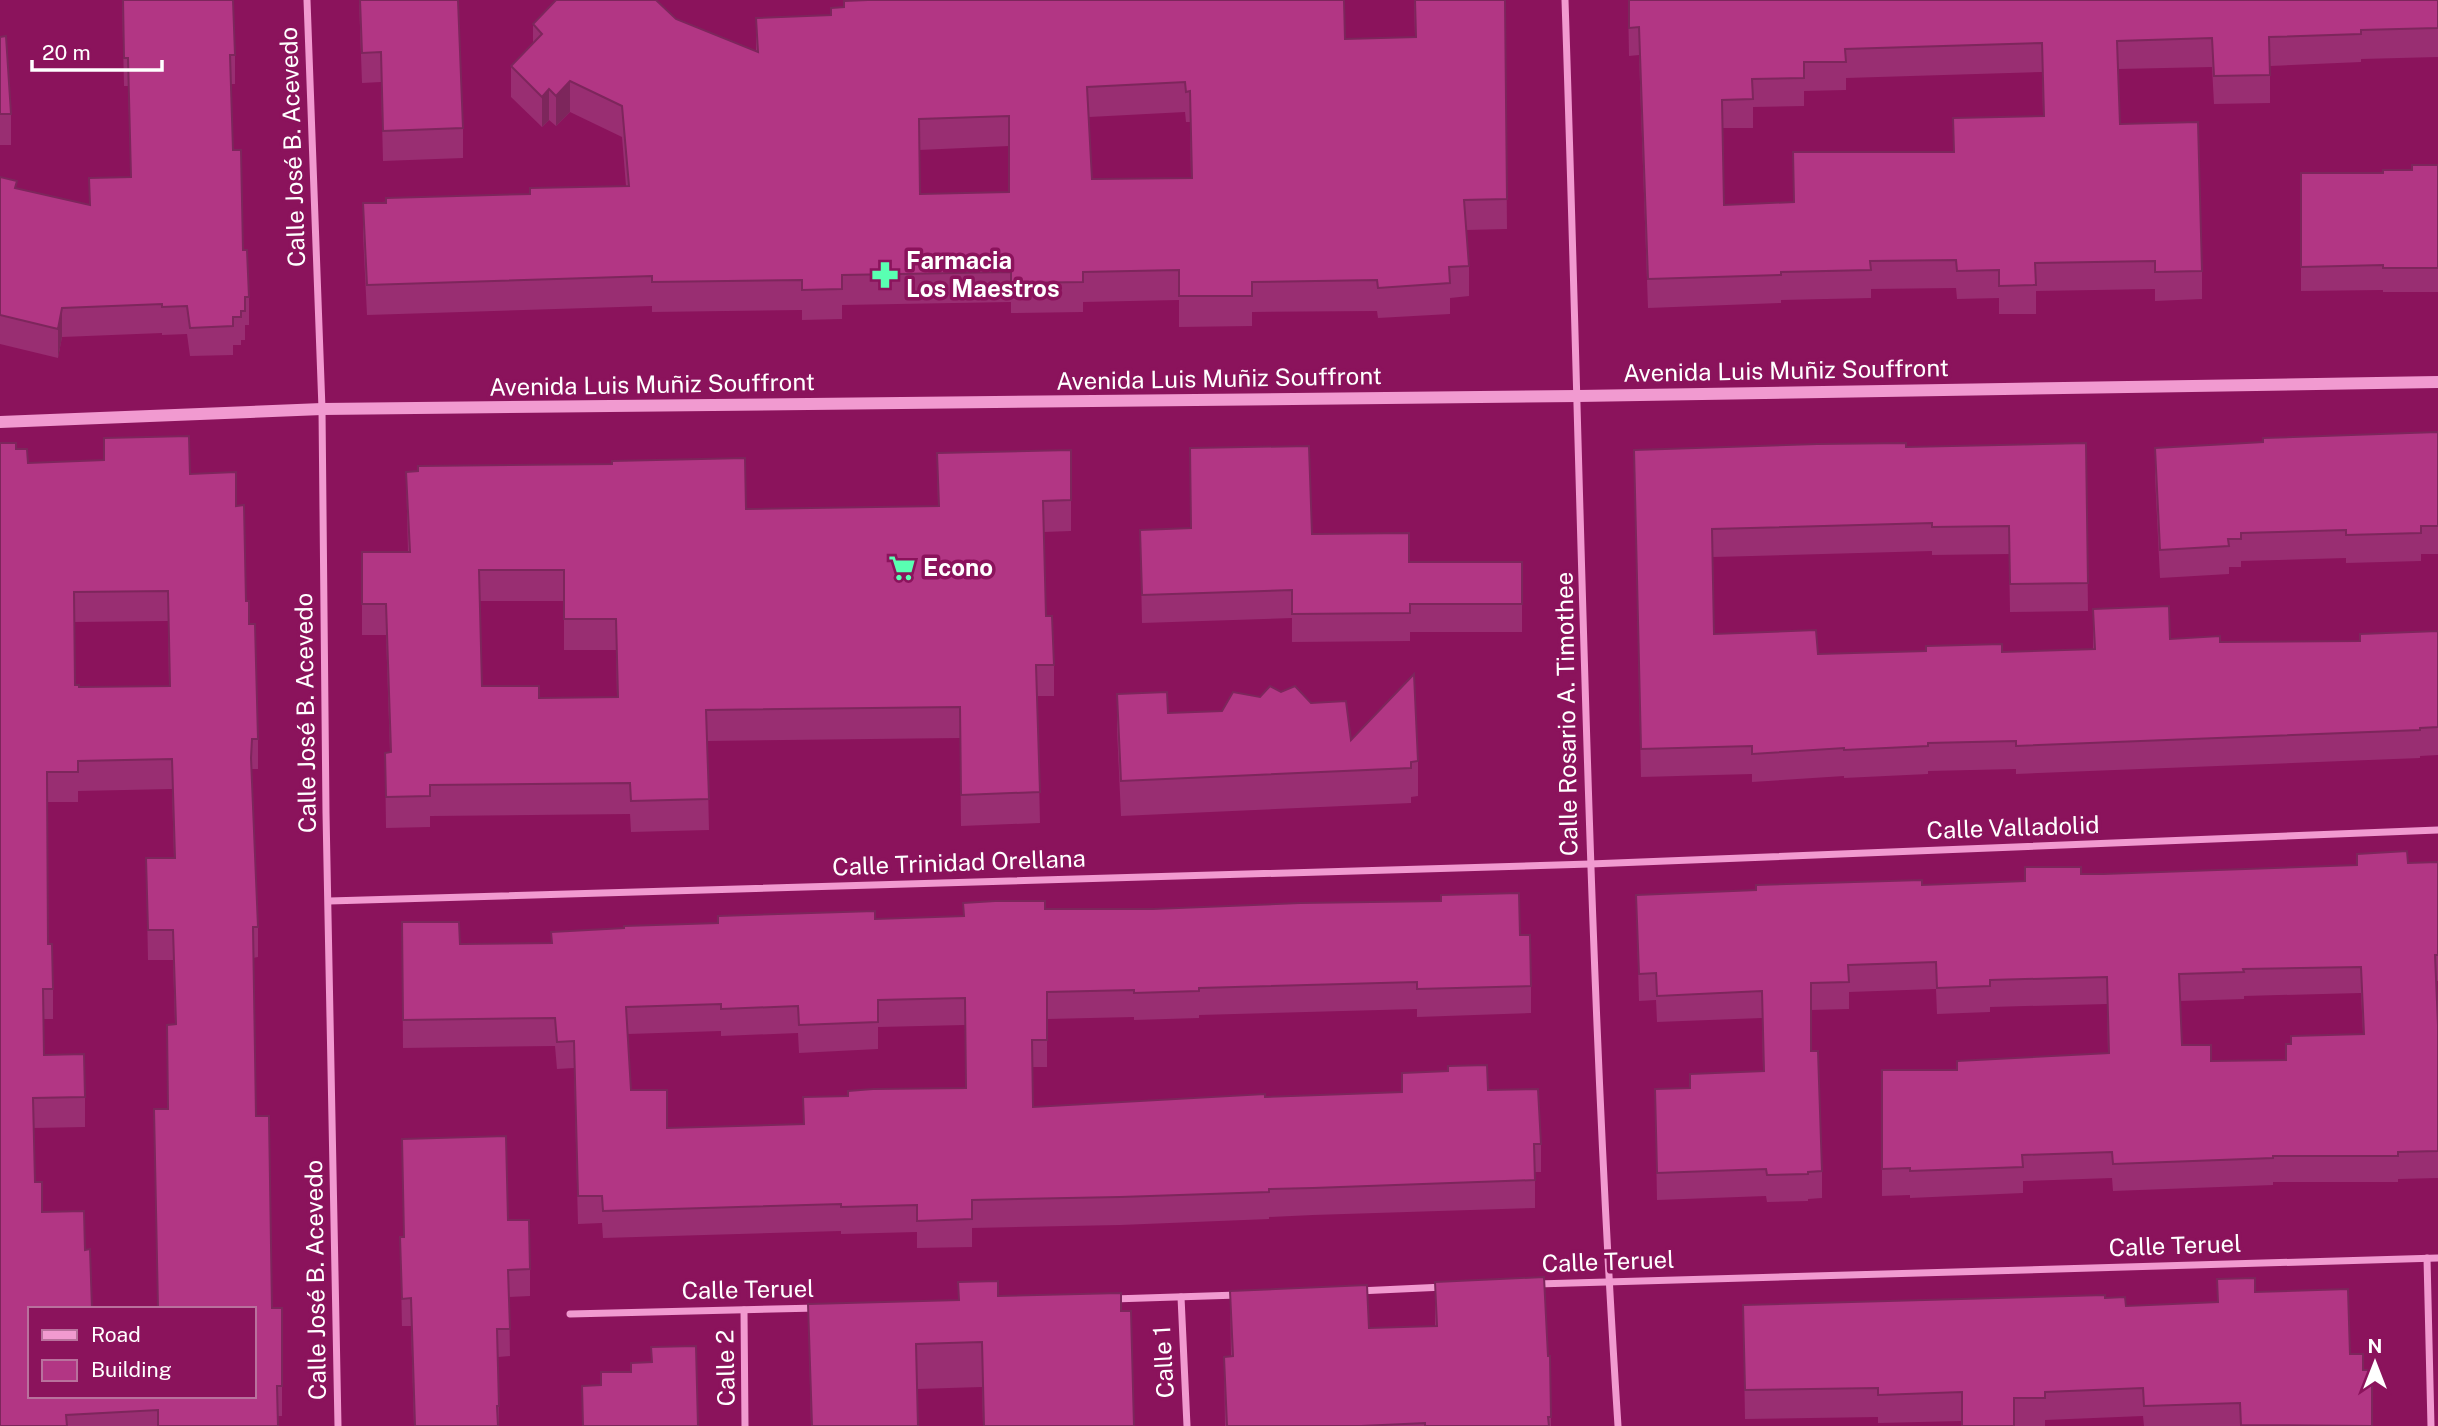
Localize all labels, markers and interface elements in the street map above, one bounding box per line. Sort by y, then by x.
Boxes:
street label: Calle José B. Acevedo [274,26,310,268]
scale bar [32,28,161,72]
text: 20 m [42,40,91,65]
place label: Farmacia Los Maestros [906,246,1060,302]
pharmacy icon: Farmacia Los Maestros [870,260,900,290]
street label: Avenida Luis Muñiz Souffront [1623,353,1949,387]
street label: Avenida Luis Muñiz Souffront [1056,361,1382,395]
street label: Avenida Luis Muñiz Souffront [489,367,815,401]
supermarket icon: Econo [887,553,917,583]
place label: Econo [923,553,993,581]
street label: Calle Rosario A. Timothee [1550,572,1582,857]
street label: Calle José B. Acevedo [289,593,321,833]
street label: Calle Valladolid [1926,810,2100,844]
street label: Calle Trinidad Orellana [832,844,1086,880]
street label: Calle José B. Acevedo [299,1160,331,1400]
street label: Calle Teruel [2108,1229,2242,1261]
street label: Calle Teruel [1541,1245,1675,1277]
street label: Calle Teruel [681,1274,815,1304]
legend [28,1307,256,1398]
text: Road [91,1322,141,1347]
street label: Calle 1 [1147,1325,1179,1399]
north arrow [2340,1328,2410,1398]
street label: Calle 2 [710,1329,740,1407]
text: N [2368,1335,2382,1357]
text: Building [91,1357,172,1382]

